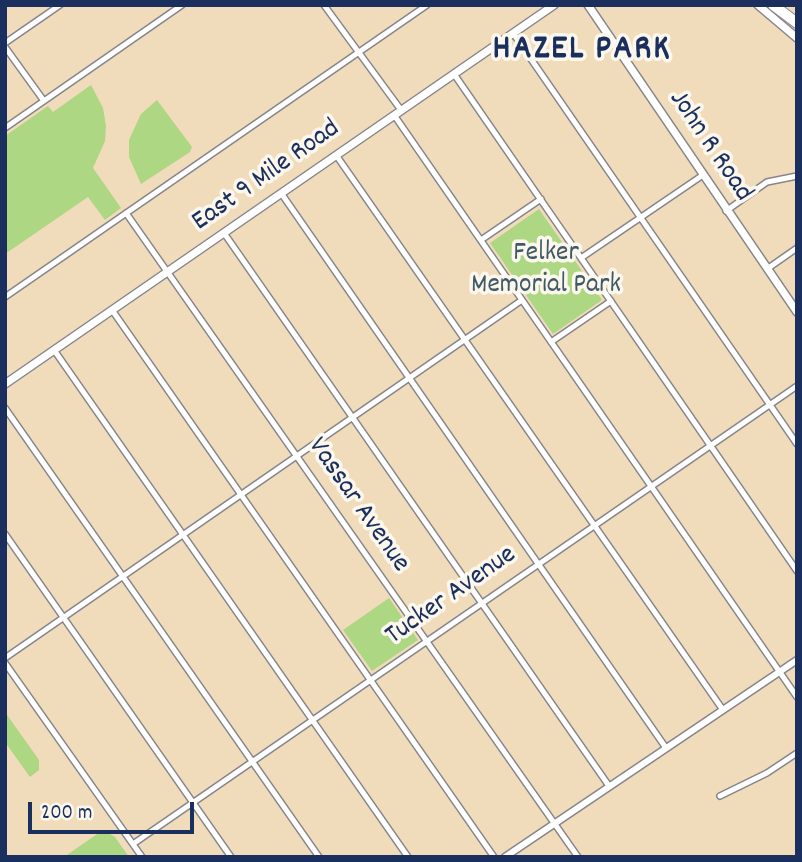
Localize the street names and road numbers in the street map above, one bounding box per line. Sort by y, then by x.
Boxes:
street label: John R Road [659,85,759,209]
street label: East 9 Mile Road [187,114,347,240]
street label: Vassar Avenue [298,432,416,580]
street label: Tucker Avenue [380,540,524,654]

